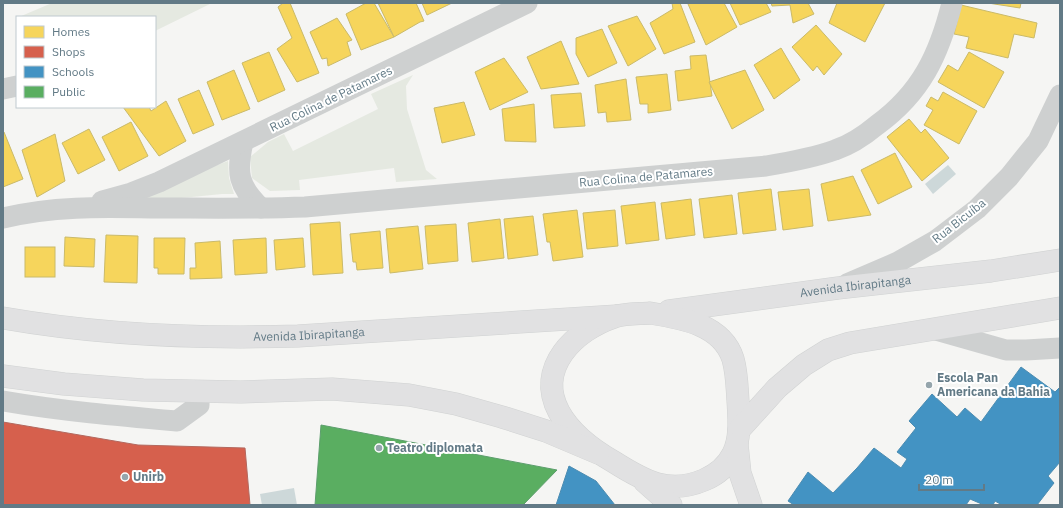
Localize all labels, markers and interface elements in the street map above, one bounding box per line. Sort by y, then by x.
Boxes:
legend [16,16,156,108]
text: Homes [52,24,90,39]
text: Shops [52,44,85,59]
street label: Rua Colina de Patamares [267,62,395,135]
text: Schools [52,64,95,79]
text: Public [52,84,85,99]
street label: Rua Colina de Patamares [578,163,714,190]
street label: Rua Bicuíba [929,195,989,246]
street label: Avenida Ibirapitanga [799,272,912,300]
street label: Avenida Ibirapitanga [253,324,366,344]
place label: Escola Pan Americana da Bahia [937,370,1050,399]
marker: Escola Pan Americana da Bahia [924,380,934,390]
place label: Teatro diplomata [387,440,483,455]
marker: Teatro diplomata [374,443,384,453]
scale bar [919,466,984,492]
place label: Unirb [133,469,164,484]
marker: Unirb [120,472,130,482]
text: 20 m [925,472,953,487]

